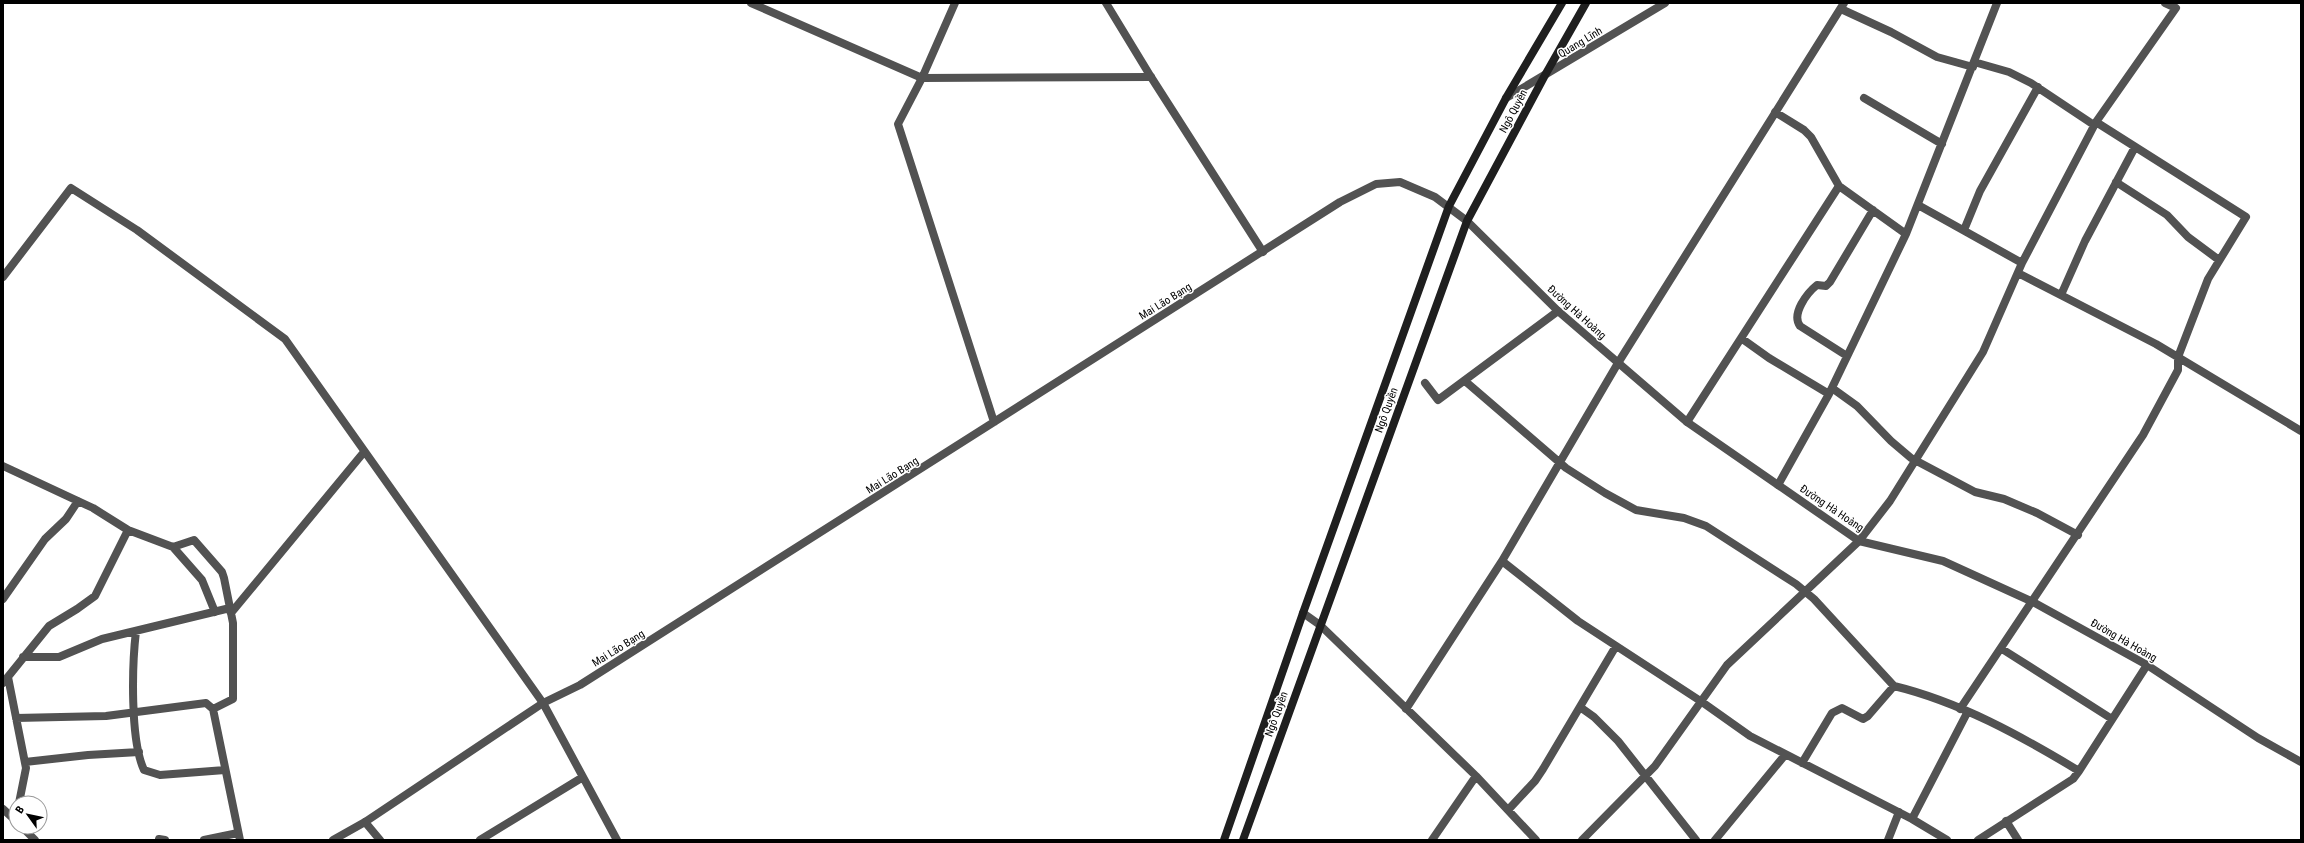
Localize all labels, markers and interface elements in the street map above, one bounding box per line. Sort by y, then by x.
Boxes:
street label: Quang Lĩnh [1556,24,1605,61]
street label: Ngô Quyền [1497,87,1530,135]
street label: Mai Lão Bạng [1137,280,1194,323]
street label: Đường Hà Hoàng [1545,283,1609,342]
street label: Ngô Quyền [1372,386,1401,435]
street label: Mai Lão Bạng [864,454,921,497]
street label: Đường Hà Hoàng [1797,482,1866,535]
street label: Đường Hà Hoàng [2088,616,2159,665]
street label: Mai Lão Bạng [590,627,647,670]
street label: Ngô Quyền [1262,690,1291,739]
north arrow [8,795,48,835]
text: B [13,804,27,816]

